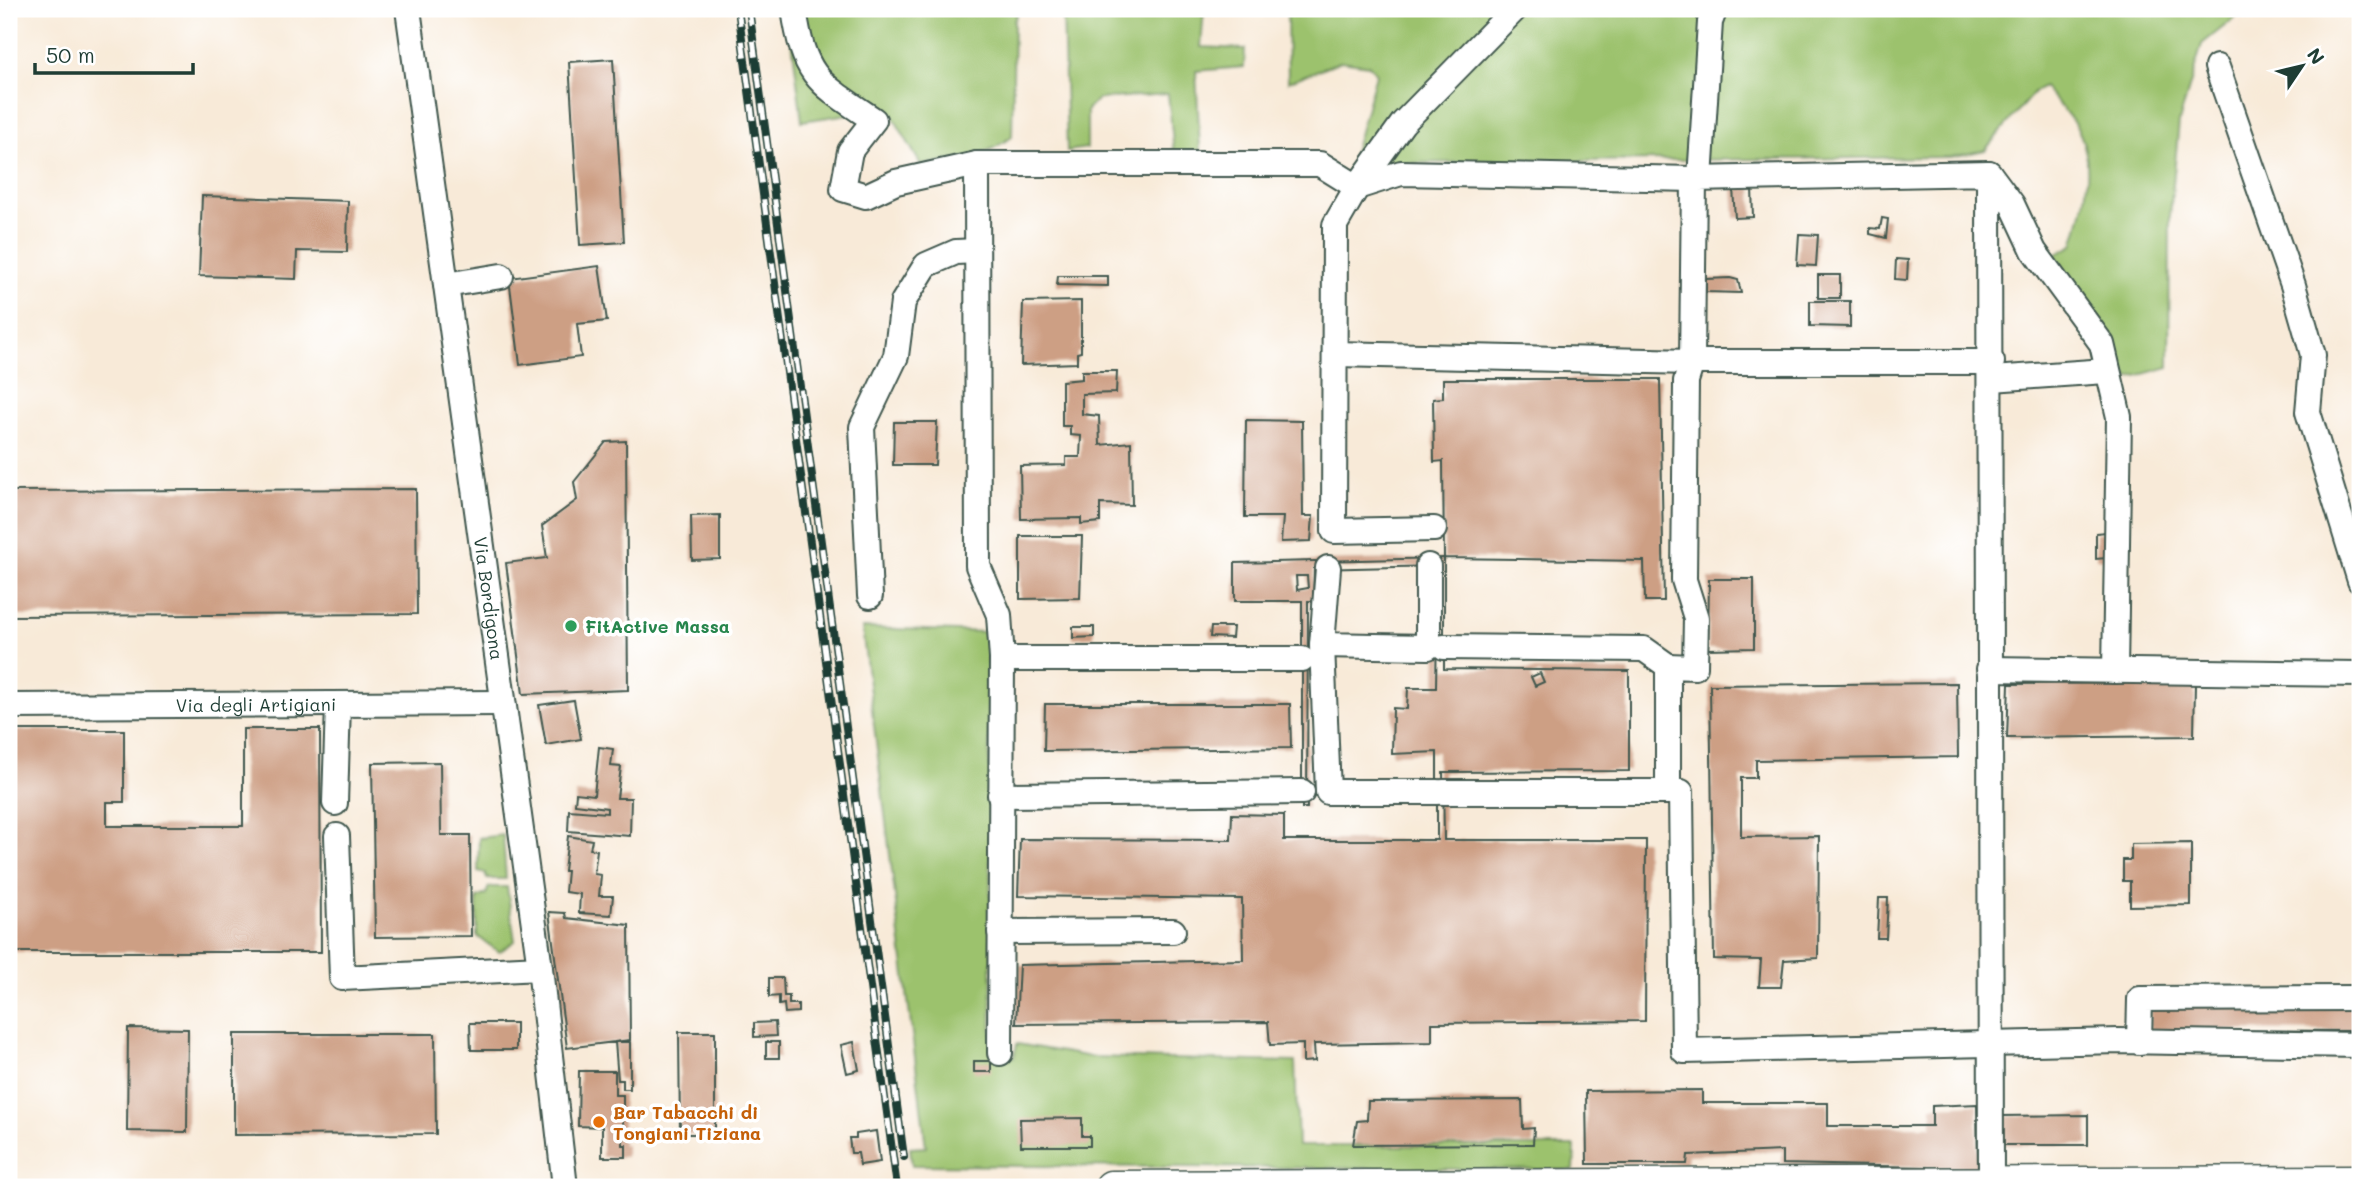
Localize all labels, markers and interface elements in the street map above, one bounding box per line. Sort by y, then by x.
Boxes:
scale bar [35,32,192,76]
north arrow [2268,32,2338,102]
text: 50 m [46,41,95,68]
text: N [2302,43,2331,69]
street label: Via Bordigona [469,535,509,662]
place label: FitActive Massa [585,614,730,638]
marker: FitActive Massa [563,618,579,634]
street label: Via degli Artigiani [176,692,336,717]
place label: Bar Tabacchi di Tongiani Tiziana [613,1100,761,1145]
marker: Bar Tabacchi di Tongiani Tiziana [591,1114,607,1130]

